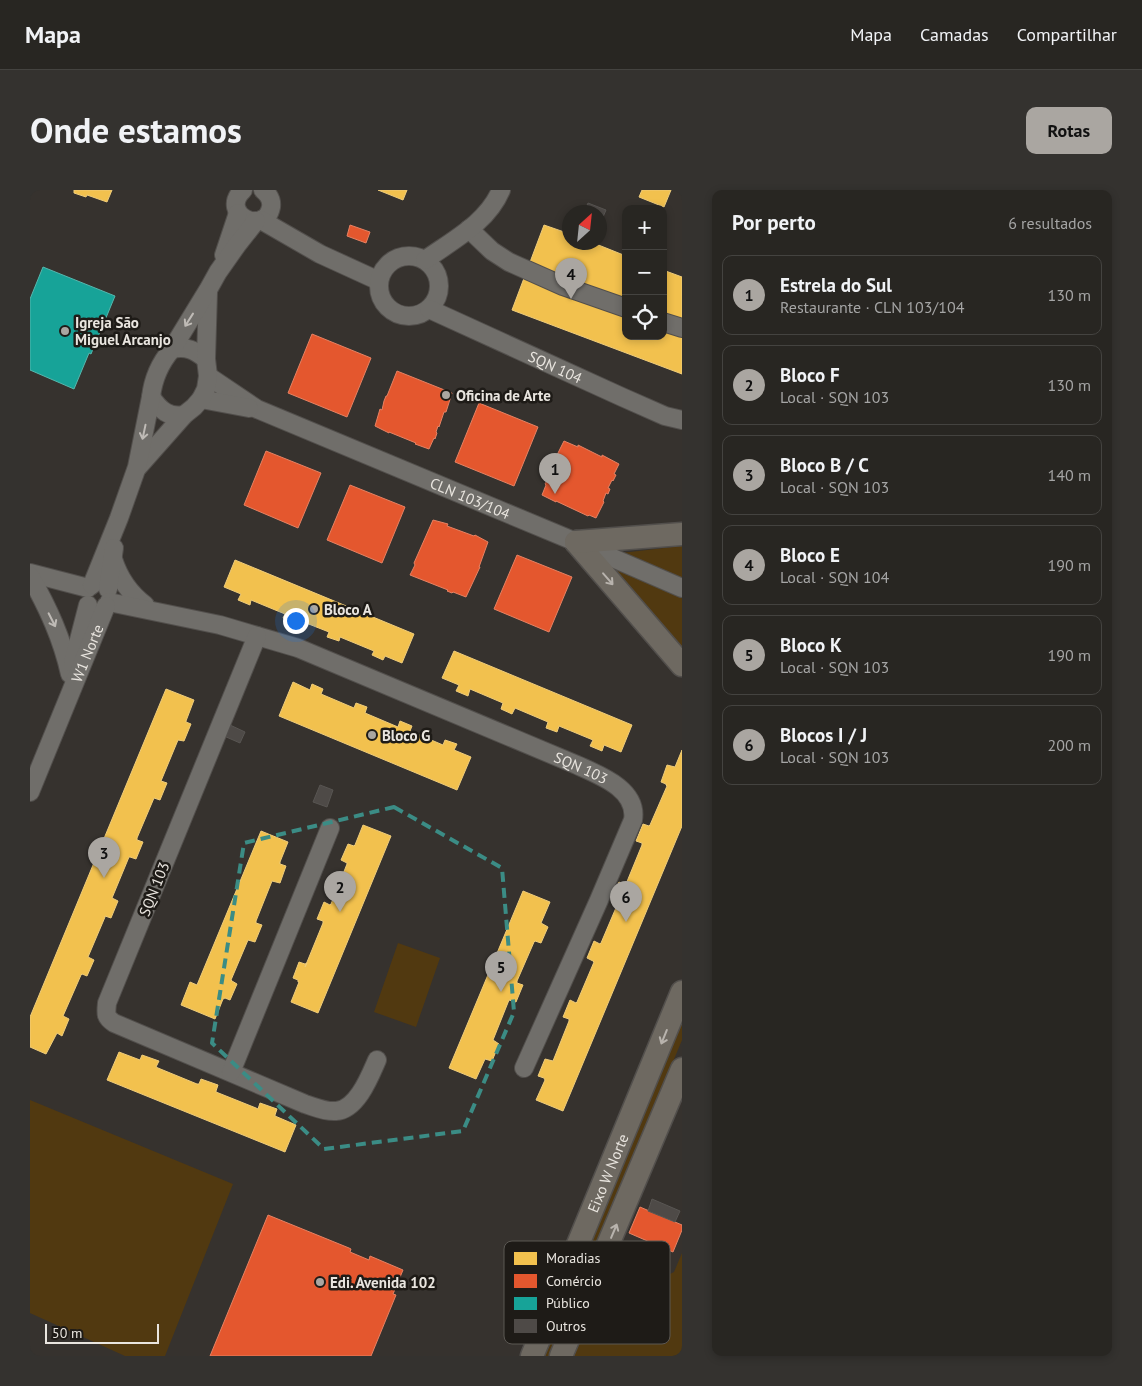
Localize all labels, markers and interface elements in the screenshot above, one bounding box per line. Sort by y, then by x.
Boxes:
text: Mapa [25,19,81,50]
text: Mapa [850,23,892,46]
text: Camadas [920,23,989,46]
text: Compartilhar [1017,23,1117,46]
text: Onde estamos [30,107,242,153]
button: Rotas [1026,107,1112,154]
north arrow [562,205,607,250]
map controls [622,205,667,340]
button: + [622,205,667,250]
text: Por perto [732,209,816,236]
text: 6 resultados [1008,213,1092,233]
button: − [622,250,667,295]
pin: 4 [555,258,587,299]
text: Estrela do Sul [780,273,892,297]
text: 1 [744,285,754,305]
text: 130 m [1048,285,1091,305]
button: locate [622,295,667,340]
text: Restaurante · CLN 103/104 [780,297,964,317]
one-way arrow [184,312,194,326]
place label: Igreja São Miguel Arcanjo [75,313,171,349]
marker: Igreja São Miguel Arcanjo [59,325,71,337]
street label: SQN 104 [526,346,585,387]
text: Bloco F [780,363,840,387]
text: 2 [744,375,754,395]
text: 130 m [1048,375,1091,395]
place label: Oficina de Arte [456,386,551,405]
text: Local · SQN 103 [780,387,889,407]
marker: Oficina de Arte [440,389,452,401]
one-way arrow [139,424,148,440]
pin: 1 [539,453,571,494]
text: Bloco B / C [780,453,869,477]
text: 3 [744,465,754,485]
text: 140 m [1048,465,1091,485]
street label: CLN 103/104 [427,473,513,523]
text: Local · SQN 103 [780,477,889,497]
text: Bloco E [780,543,840,567]
text: 4 [744,555,754,575]
text: 190 m [1048,555,1091,575]
text: Local · SQN 104 [780,567,889,587]
one-way arrow [602,572,614,585]
place label: Bloco A [324,600,373,619]
marker: Bloco A [308,603,320,615]
your location [283,608,309,634]
one-way arrow [48,612,57,627]
street label: W1 Norte [66,621,107,685]
text: Bloco K [780,633,842,657]
text: 5 [744,645,754,665]
text: 190 m [1048,645,1091,665]
text: Local · SQN 103 [780,657,889,677]
text: Blocos I / J [780,723,867,747]
place label: Bloco G [382,726,430,745]
marker: Bloco G [366,729,378,741]
text: 6 [744,735,754,755]
text: 200 m [1048,735,1091,755]
street label: SQN 103 [551,747,612,788]
text: Local · SQN 103 [780,747,889,767]
pin: 3 [88,837,120,878]
street label: SQN 103 [135,859,173,919]
pin: 2 [324,871,356,912]
pin: 6 [610,881,642,922]
pin: 5 [485,951,517,992]
one-way arrow [658,1029,668,1044]
street label: Eixo W Norte [583,1131,632,1215]
one-way arrow [610,1223,619,1238]
legend [504,1241,670,1344]
text: Moradias [546,1249,601,1267]
text: Comércio [546,1272,602,1290]
place label: Edi. Avenida 102 [330,1273,436,1292]
marker: Edi. Avenida 102 [314,1276,326,1288]
text: Público [546,1294,590,1312]
text: Outros [546,1317,586,1335]
scale bar [45,1321,159,1344]
text: 50 m [52,1324,82,1342]

